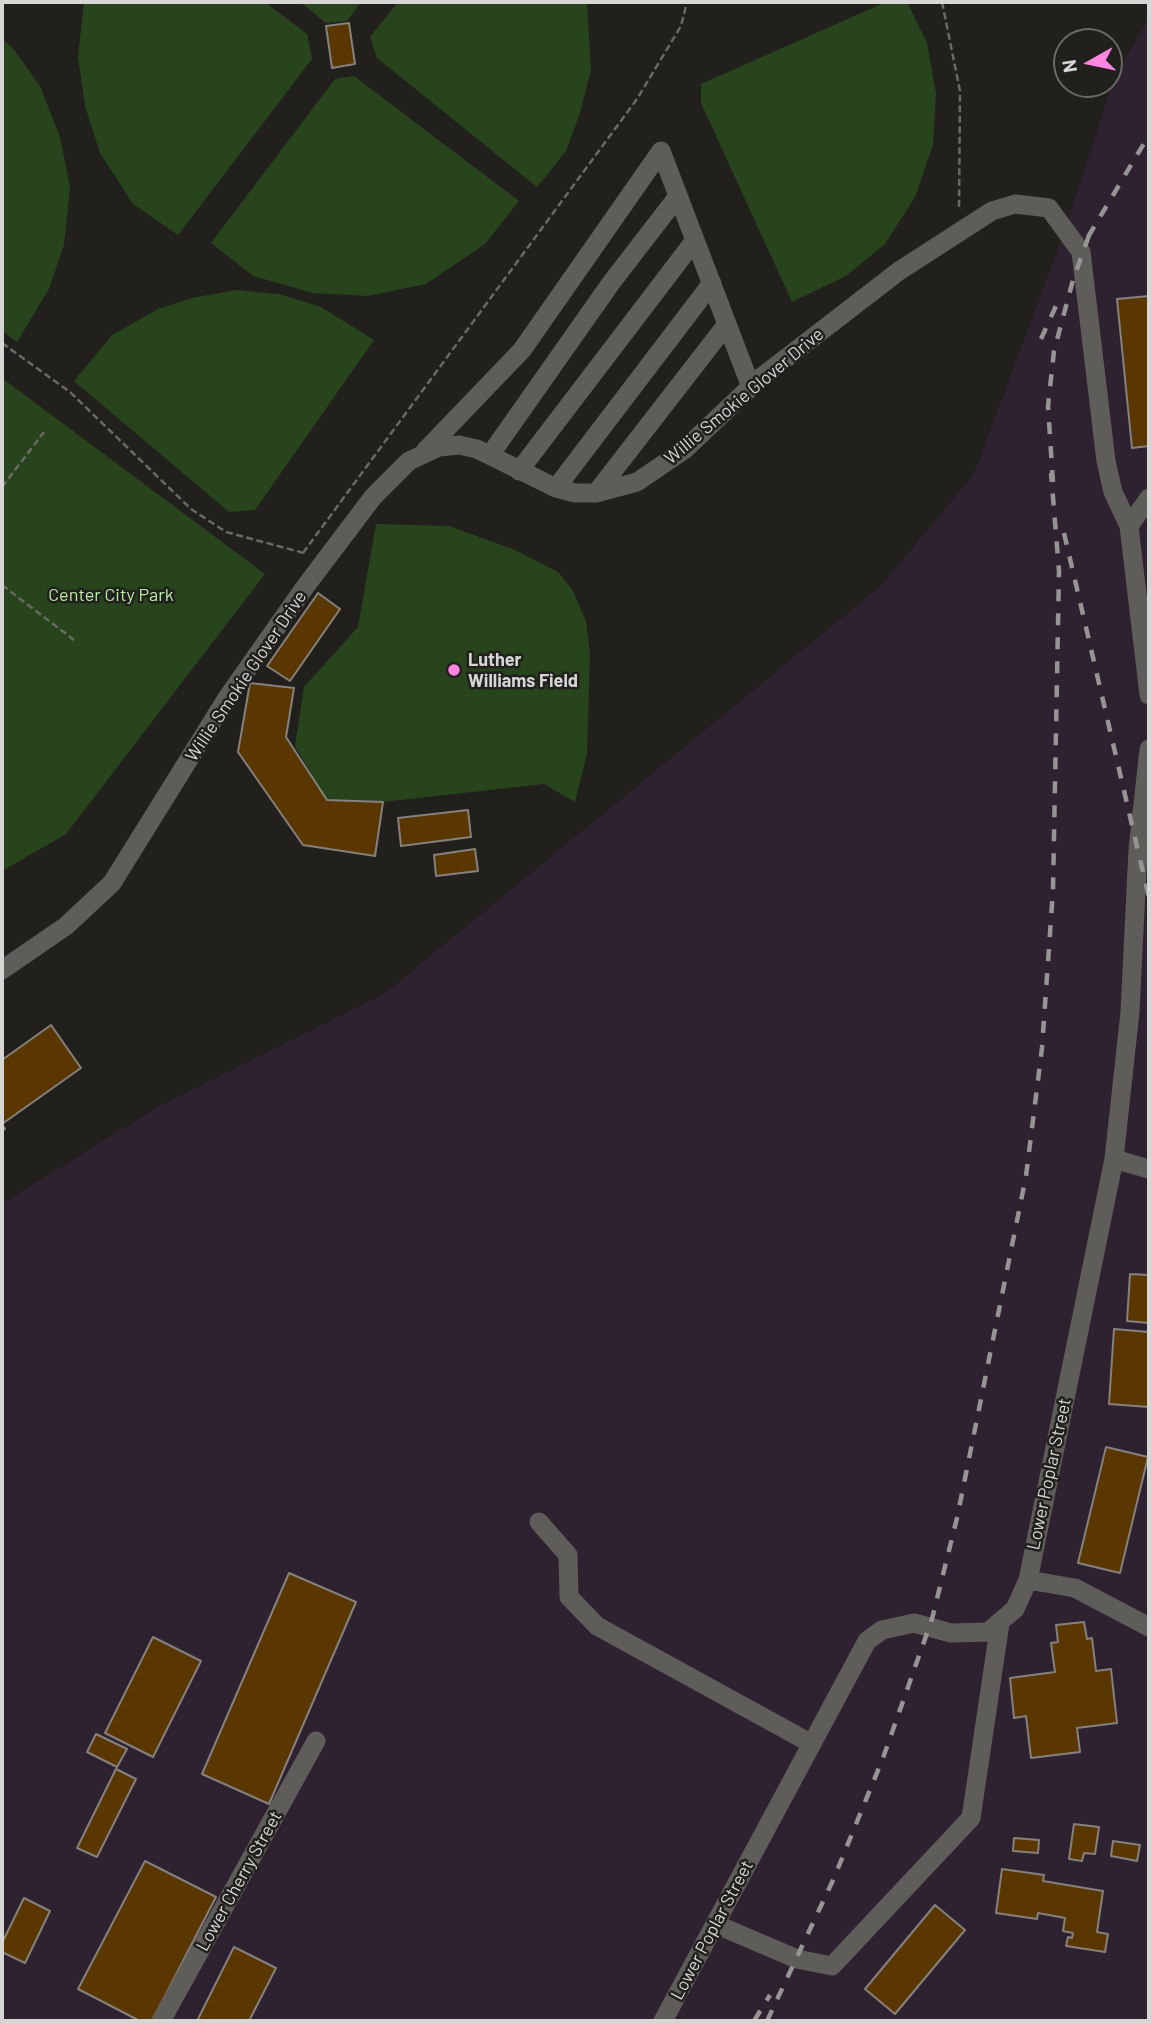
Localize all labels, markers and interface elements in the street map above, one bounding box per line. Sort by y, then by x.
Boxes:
north arrow [1053,28,1123,98]
text: N [1056,58,1081,74]
street label: Willie Smokie Glover Drive [660,323,828,469]
park label: Center City Park [48,584,174,606]
street label: Willie Smokie Glover Drive [181,587,311,765]
place label: Luther Williams Field [468,649,578,692]
marker: Luther Williams Field [446,662,462,678]
street label: Lower Poplar Street [1022,1396,1076,1552]
street label: Lower Cherry Street [192,1807,286,1955]
street label: Lower Poplar Street [666,1857,758,2003]

